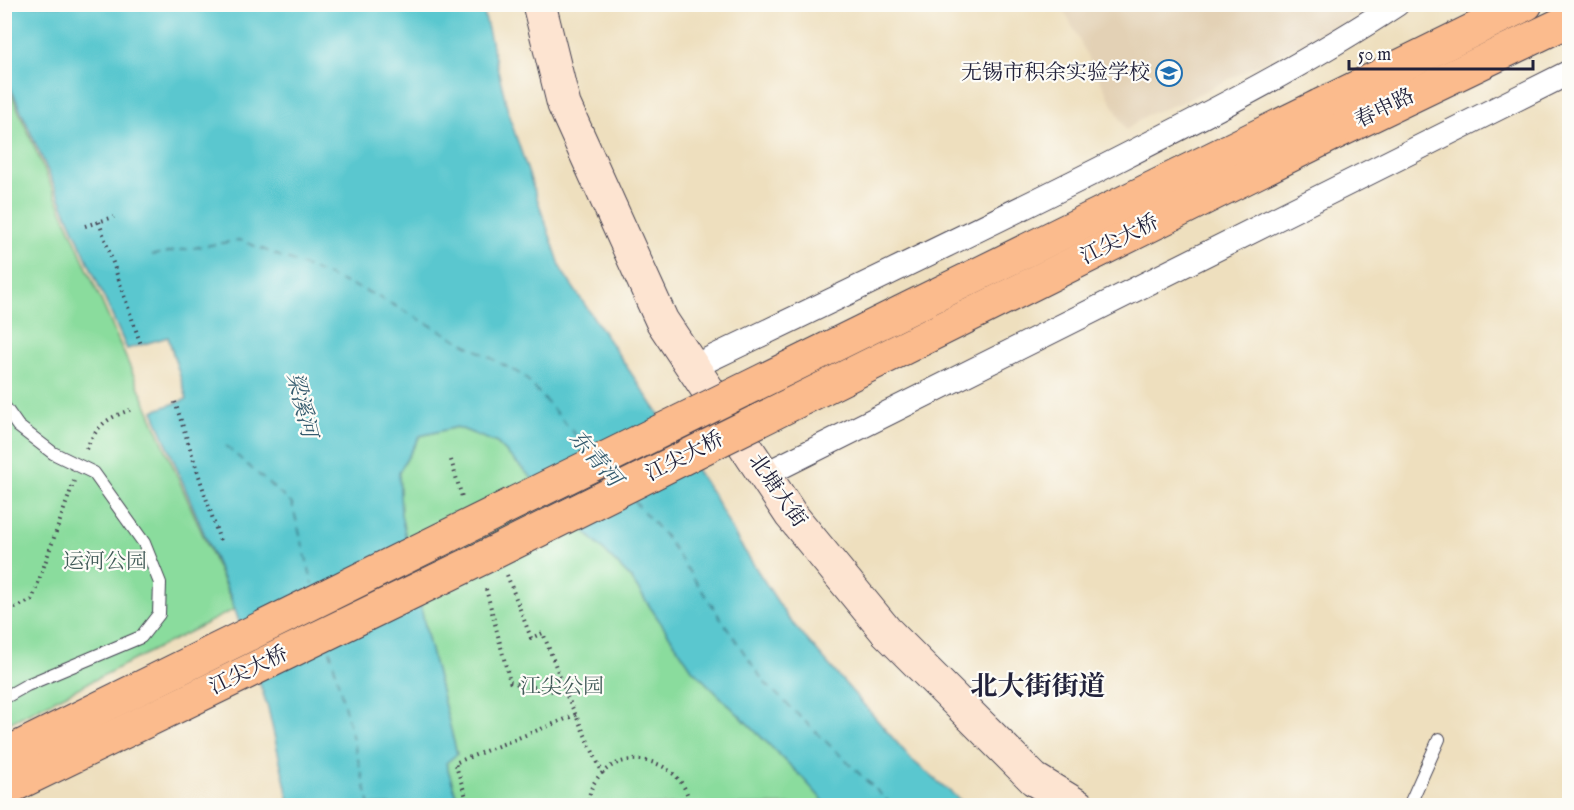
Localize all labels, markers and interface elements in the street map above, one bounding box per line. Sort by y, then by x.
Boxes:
scale bar [1349,33,1534,71]
text: 50 m [1358,44,1391,67]
school or university icon: 无锡市积余实验学校 [1154,58,1184,88]
place label: 无锡市积余实验学校 [961,60,1150,87]
street label: 春申路 [1351,83,1419,135]
street label: 江尖大桥 [1076,209,1164,271]
water label: 梁溪河 [279,370,324,444]
water label: 东青河 [563,425,630,496]
street label: 江尖大桥 [641,426,729,488]
street label: 北塘大街 [742,449,812,533]
park label: 运河公园 [63,549,147,576]
street label: 江尖大桥 [205,640,293,702]
district label: 北大街街道 [971,671,1106,705]
park label: 江尖公园 [520,674,604,701]

